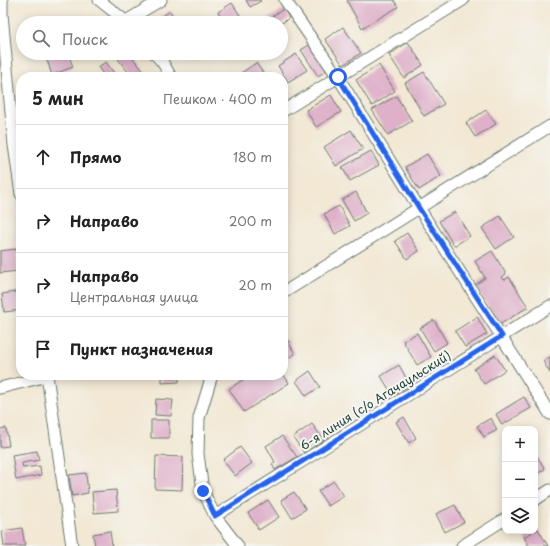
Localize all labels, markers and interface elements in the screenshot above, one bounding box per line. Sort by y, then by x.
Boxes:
search box [16,16,288,60]
icon: search [30,27,52,49]
text: Поиск [62,27,108,50]
route start [329,68,347,86]
text: 5 мин [32,85,84,111]
text: Пешком · 400 m [163,89,272,108]
text: Прямо [70,145,121,168]
icon: ahead [32,146,54,168]
text: 180 m [233,147,272,166]
text: Направо [70,209,139,232]
icon: right [32,210,54,232]
text: 200 m [229,211,272,230]
text: Направо [70,264,139,287]
icon: right [32,274,54,296]
text: 20 m [238,275,272,294]
text: Центральная улица [70,287,198,306]
text: Пункт назначения [70,337,213,360]
icon: arrive [32,338,54,360]
street label: 6-я линия (с/о Агачаульский) [296,346,454,454]
map controls [502,426,538,534]
button: + [502,426,538,462]
button: − [502,462,538,498]
route end [194,482,212,500]
button: layers [502,498,538,534]

